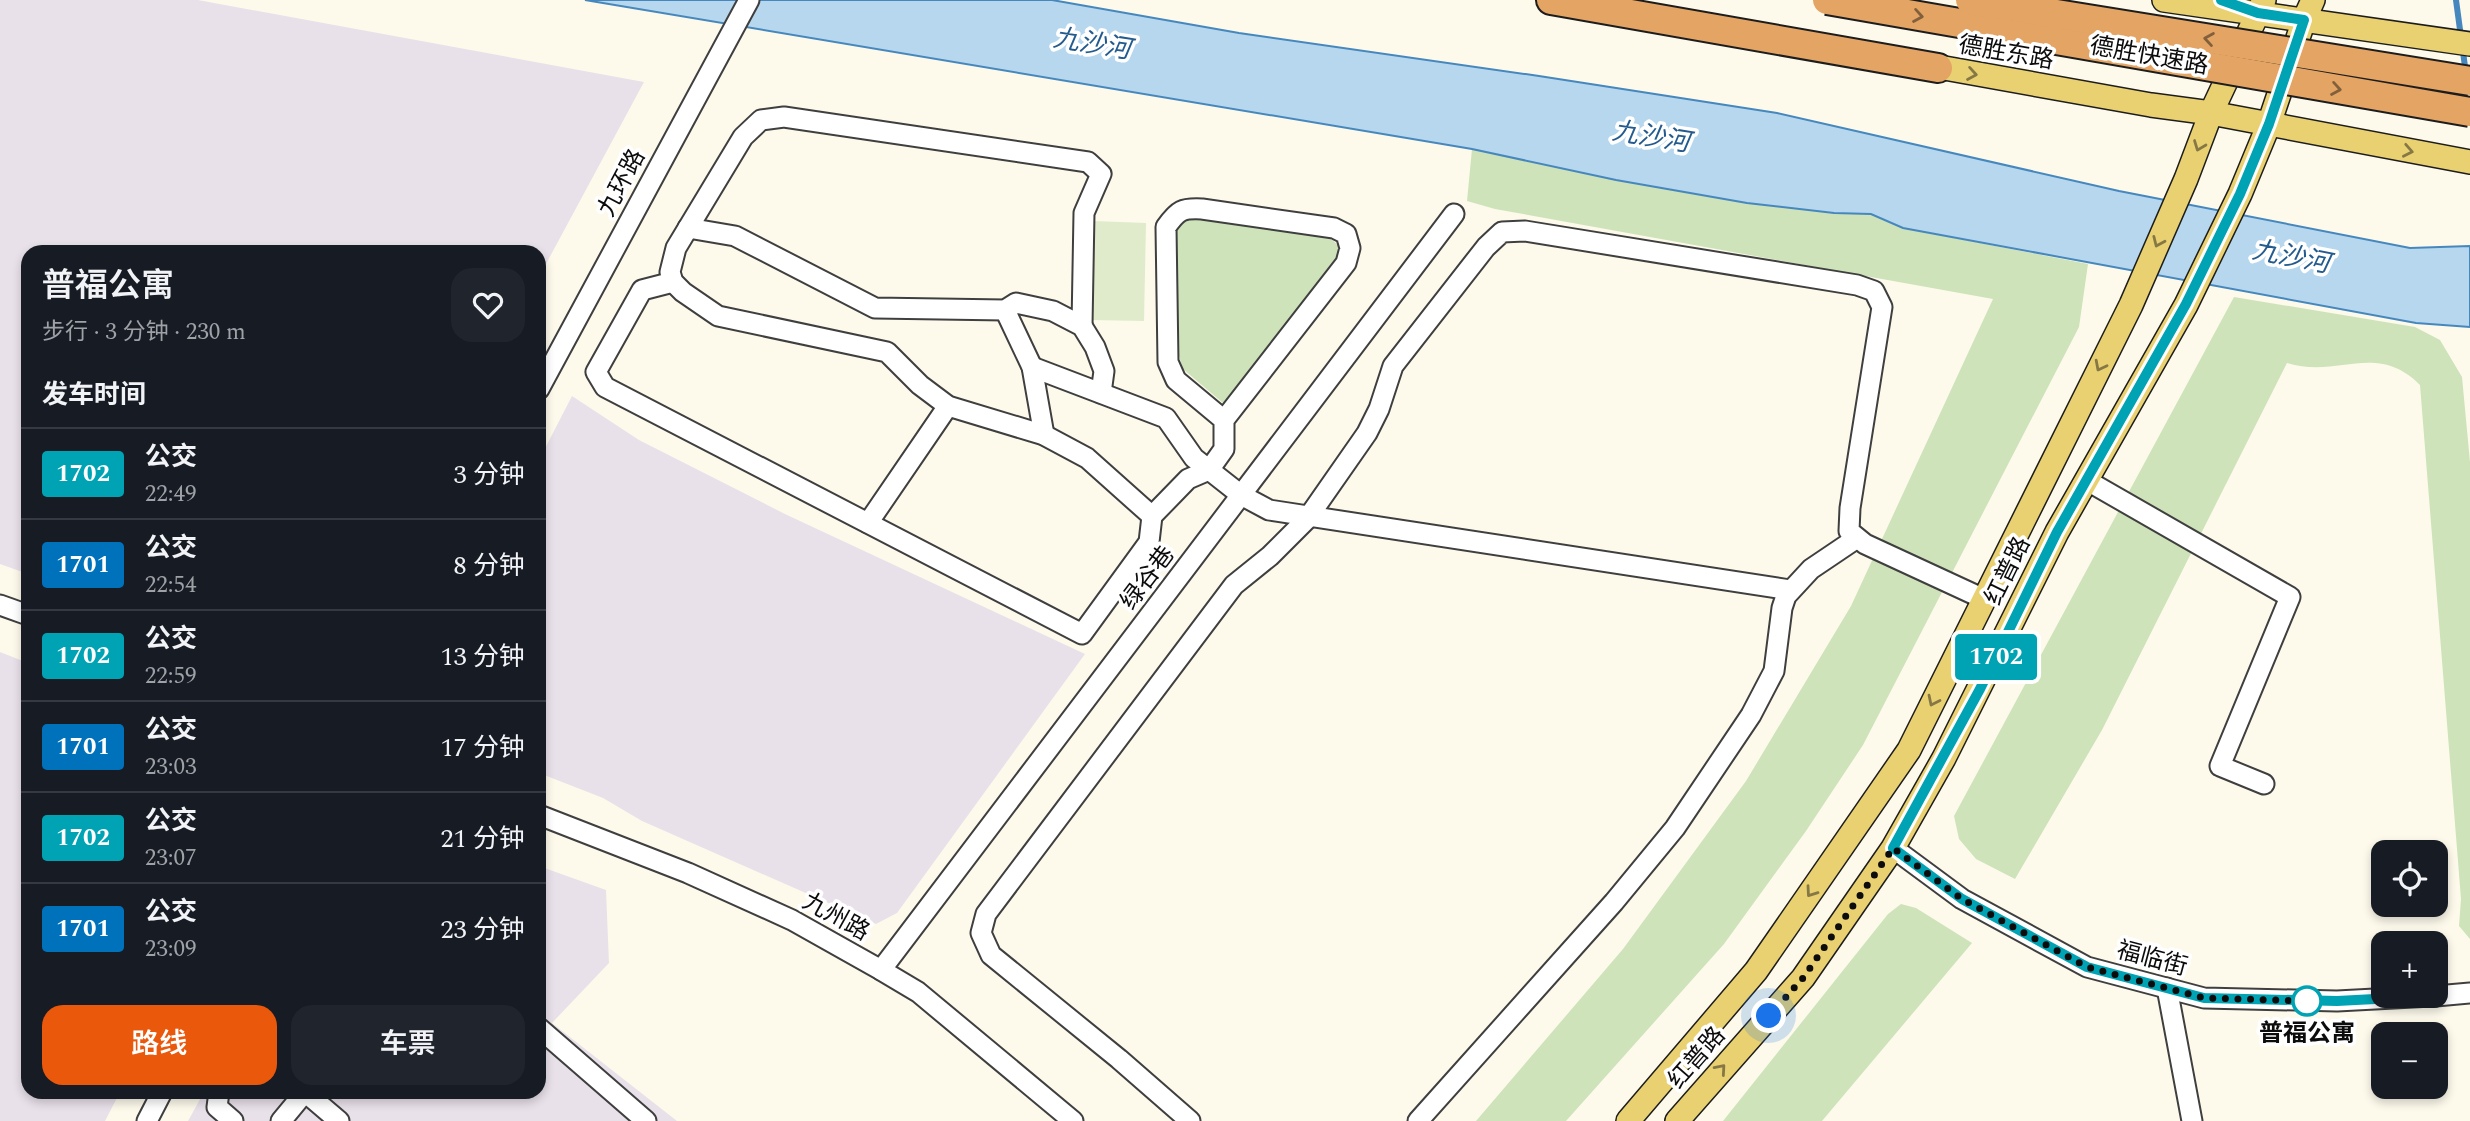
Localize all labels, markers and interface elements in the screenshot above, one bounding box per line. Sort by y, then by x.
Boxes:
one-way arrow [1913,8,1924,23]
water label: 九沙河 [1050,18,1139,71]
street label: 德胜东路 [1956,27,2056,79]
street label: 德胜快速路 [2087,28,2211,84]
one-way arrow [2203,32,2215,47]
one-way arrow [1966,66,1978,81]
one-way arrow [2330,81,2342,96]
water label: 九沙河 [1609,111,1698,164]
one-way arrow [2193,140,2207,152]
street label: 九环路 [589,143,655,223]
one-way arrow [2402,143,2414,158]
water label: 九沙河 [2249,230,2338,285]
one-way arrow [2153,235,2167,247]
text: 普福公寓 [42,261,174,311]
button: heart [451,268,525,342]
text: 步行 · 3 分钟 · 230 m [42,315,246,350]
one-way arrow [2095,359,2109,371]
text: 发车时间 [42,375,146,415]
text: 公交 [145,437,197,477]
text: 3 分钟 [453,455,525,495]
text: 1702 [56,456,110,492]
text: 22:49 [145,477,197,512]
text: 公交 [145,528,197,568]
street label: 红普路 [1976,531,2040,611]
street label: 绿谷巷 [1112,538,1184,618]
text: 8 分钟 [453,546,525,586]
text: 1701 [56,547,110,583]
text: 22:54 [145,568,197,603]
text: 公交 [145,619,197,659]
line badge: 1702 [1947,634,2045,680]
text: 13 分钟 [440,637,525,677]
text: 1702 [56,638,110,674]
text: 1702 [1969,639,2023,675]
text: 22:59 [145,659,197,694]
one-way arrow [1928,694,1942,706]
text: 公交 [145,710,197,750]
text: 17 分钟 [440,728,525,768]
text: 1701 [56,729,110,765]
text: 23:03 [145,750,197,785]
text: 公交 [145,801,197,841]
text: 21 分钟 [440,819,525,859]
text: 1702 [56,820,110,856]
map controls [2371,840,2448,1099]
button: locate [2371,840,2448,917]
text: 23:07 [145,841,197,876]
street label: 九州路 [796,884,876,950]
one-way arrow [1807,884,1819,897]
text: 公交 [145,892,197,932]
text: 23 分钟 [440,910,525,950]
text: 1701 [56,911,110,947]
button: + [2371,931,2448,1008]
text: 23:09 [145,932,197,967]
street label: 福临街 [2113,932,2191,986]
marker: 普福公寓 [2292,986,2322,1016]
your location [1751,998,1786,1033]
button: 路线 [42,1005,277,1085]
button: 车票 [291,1005,525,1085]
place label: 普福公寓 [2259,1016,2355,1052]
street label: 红普路 [1660,1019,1734,1097]
button: − [2371,1022,2448,1099]
one-way arrow [1713,1065,1726,1078]

